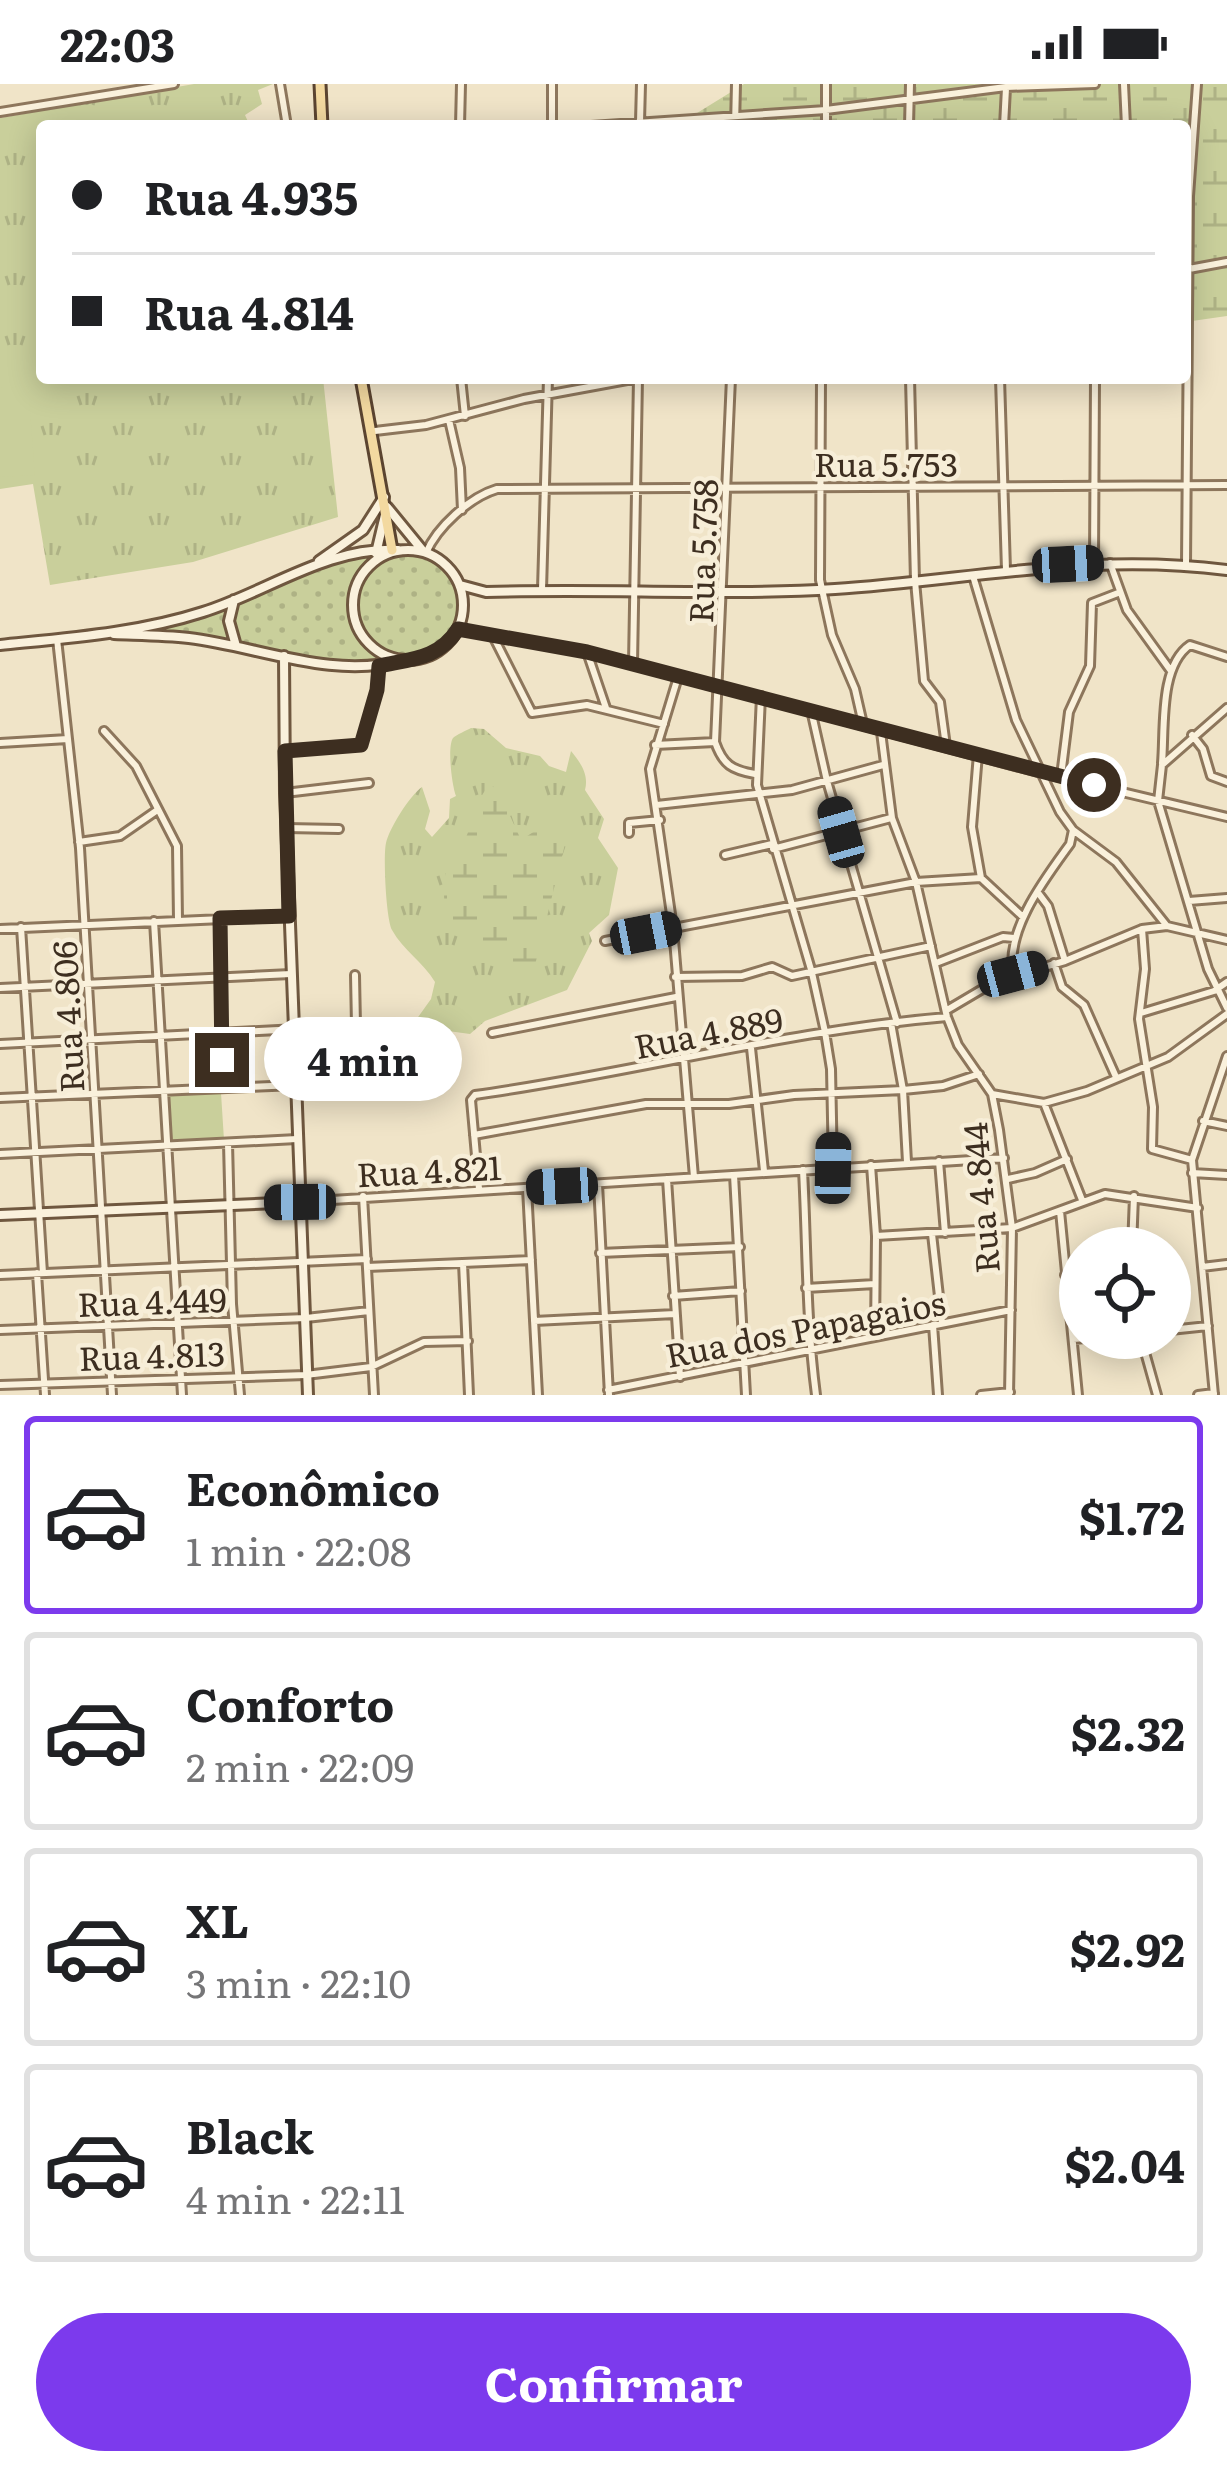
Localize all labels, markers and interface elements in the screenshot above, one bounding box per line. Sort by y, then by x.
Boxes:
text: 22:03 [60,9,175,76]
text: Rua 4.935 [144,162,358,229]
text: Rua 4.814 [144,277,354,344]
street label: Rua 5.753 [814,438,958,487]
street label: Rua 5.758 [674,478,728,624]
car [1031,544,1105,584]
route start [1067,758,1121,812]
car [814,792,868,872]
car [607,908,685,958]
street label: Rua 4.806 [38,940,94,1094]
car [974,947,1052,1001]
street label: Rua 4.889 [629,993,787,1069]
callout: 4 min [264,1018,462,1102]
text: 4 min [307,1030,419,1088]
route end [195,1033,249,1087]
street label: Rua 4.844 [948,1120,1010,1276]
car [814,1132,852,1204]
street label: Rua 4.821 [355,1141,503,1197]
car [525,1166,599,1206]
car [264,1183,336,1221]
map controls [1059,1227,1191,1359]
button: locate [1059,1227,1191,1359]
street label: Rua 4.449 [77,1273,227,1327]
street label: Rua dos Papagaios [661,1276,949,1378]
street label: Rua 4.813 [78,1327,226,1381]
text: Econômico [186,1453,440,1520]
icon: car [42,1461,150,1569]
text: $1.72 [1079,1482,1185,1549]
text: 1 min · 22:08 [186,1520,411,1578]
text: Conforto [186,1669,394,1736]
icon: car [42,1677,150,1785]
text: $2.32 [1071,1698,1185,1765]
text: 2 min · 22:09 [186,1736,414,1794]
text: XL [186,1885,249,1952]
icon: car [42,1893,150,2001]
text: $2.92 [1070,1914,1185,1981]
text: 3 min · 22:10 [186,1952,411,2010]
text: Black [186,2101,314,2168]
icon: car [42,2109,150,2217]
text: $2.04 [1064,2130,1185,2197]
text: 4 min · 22:11 [186,2168,405,2226]
button: Confirmar [36,2313,1191,2451]

